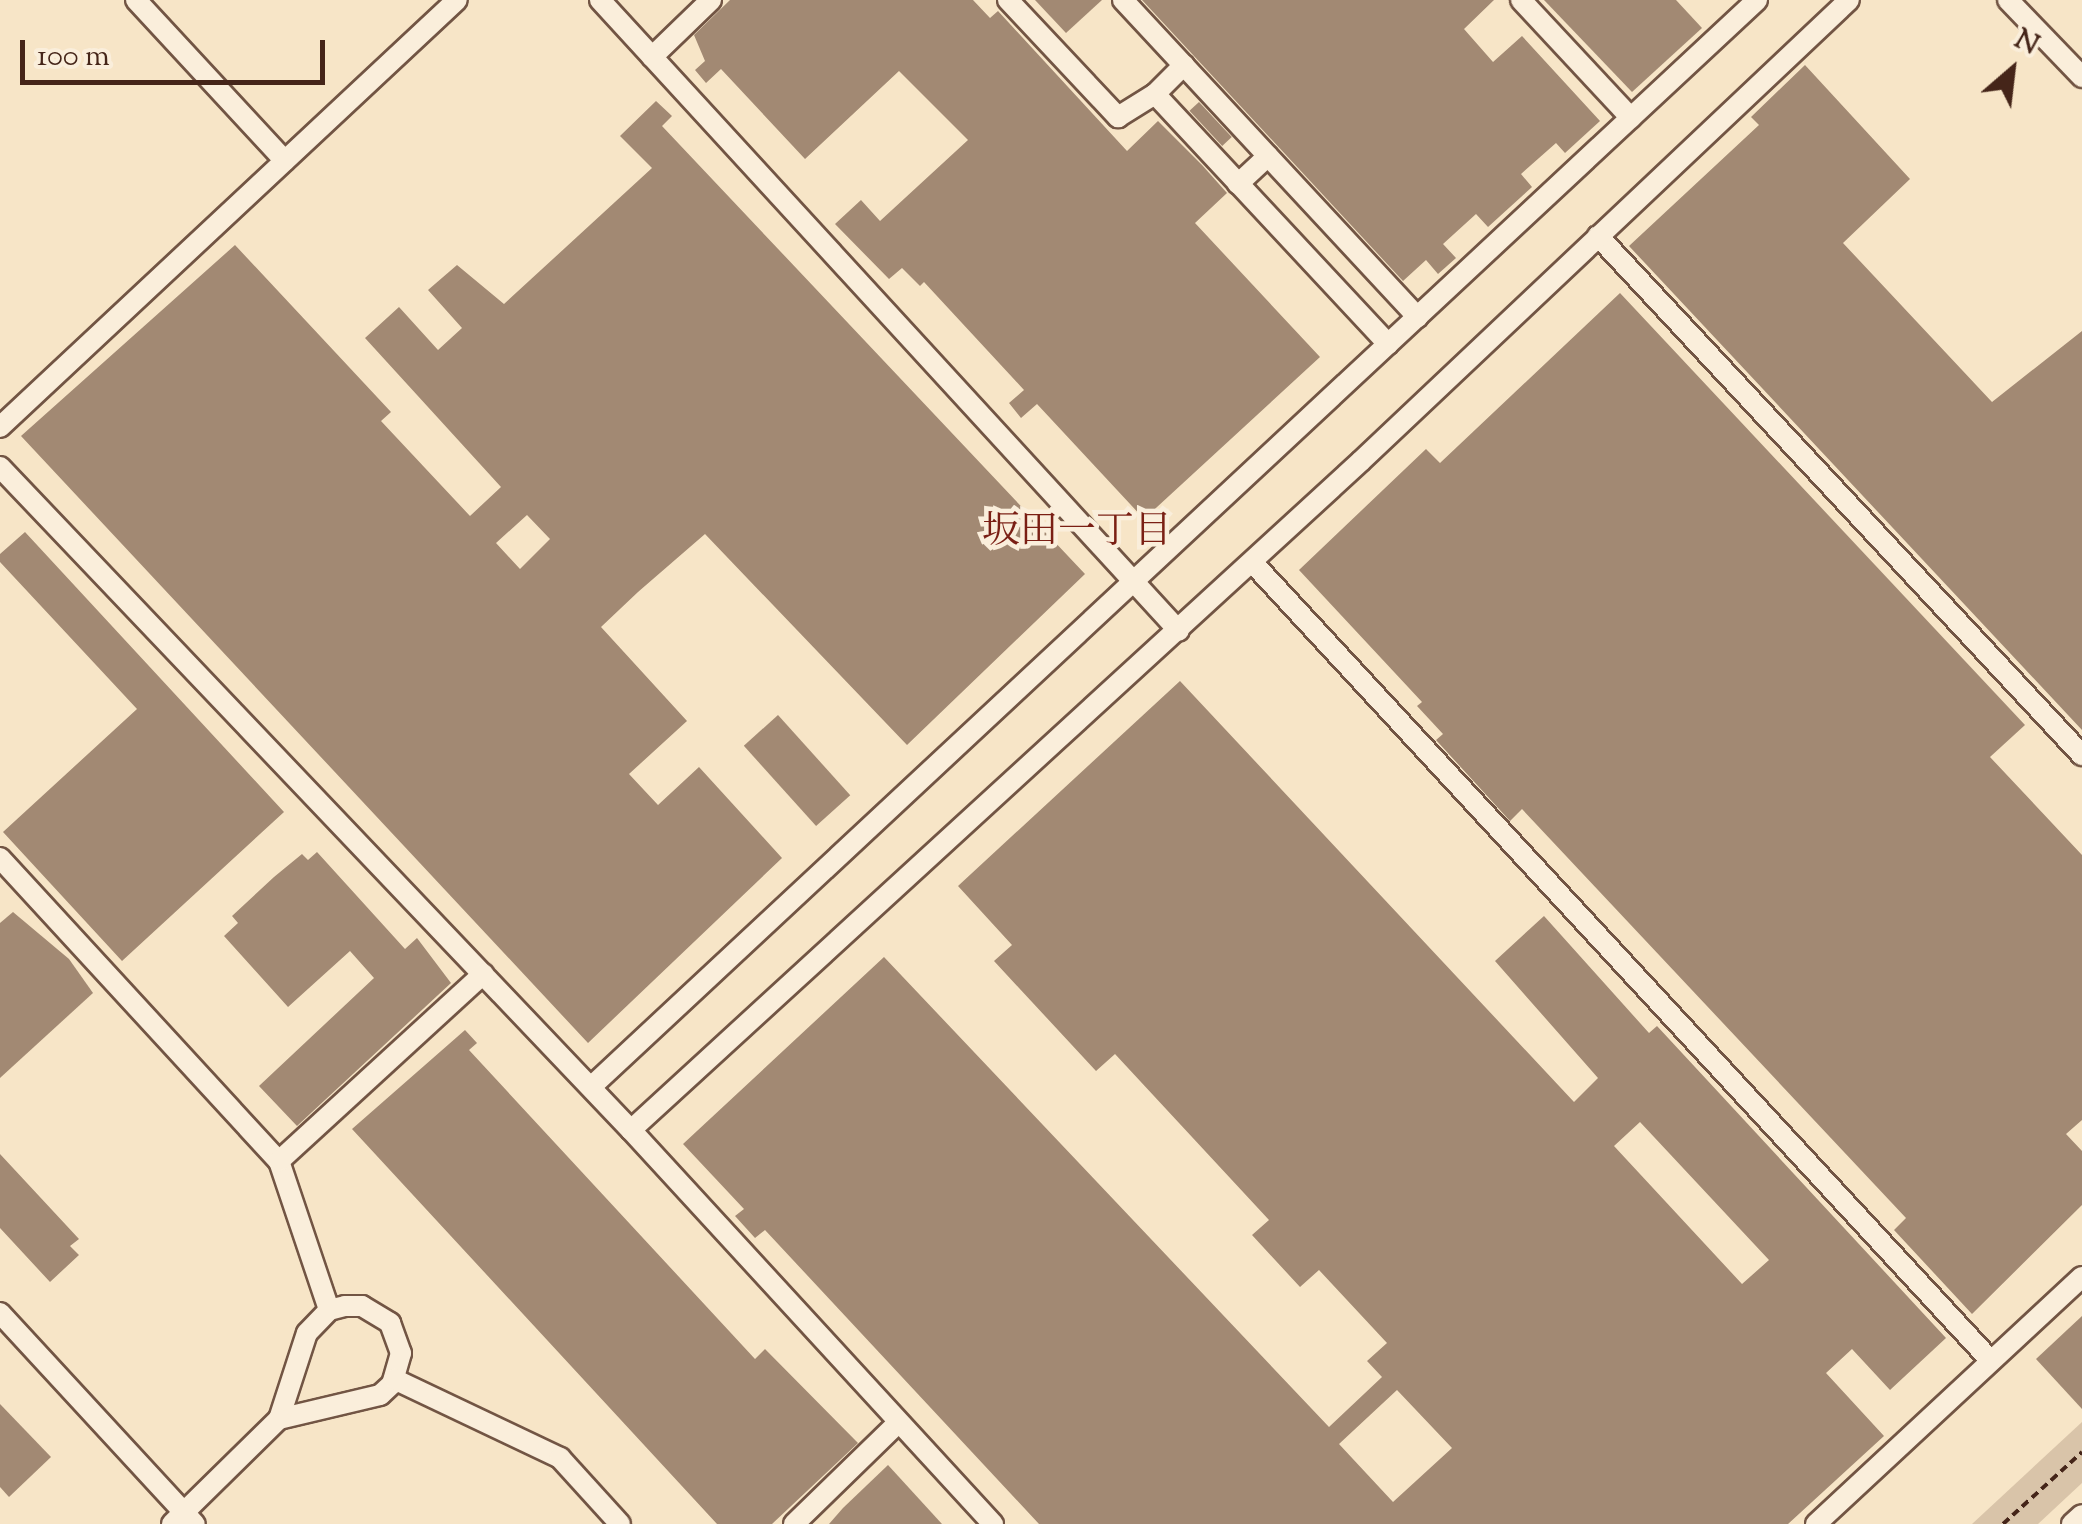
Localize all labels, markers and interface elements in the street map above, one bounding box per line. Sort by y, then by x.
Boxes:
scale bar [25,20,330,82]
north arrow [1962,20,2062,120]
text: N [2007,21,2045,66]
text: 100 m [37,36,110,79]
district label: 坂田一丁目 [982,511,1172,557]

